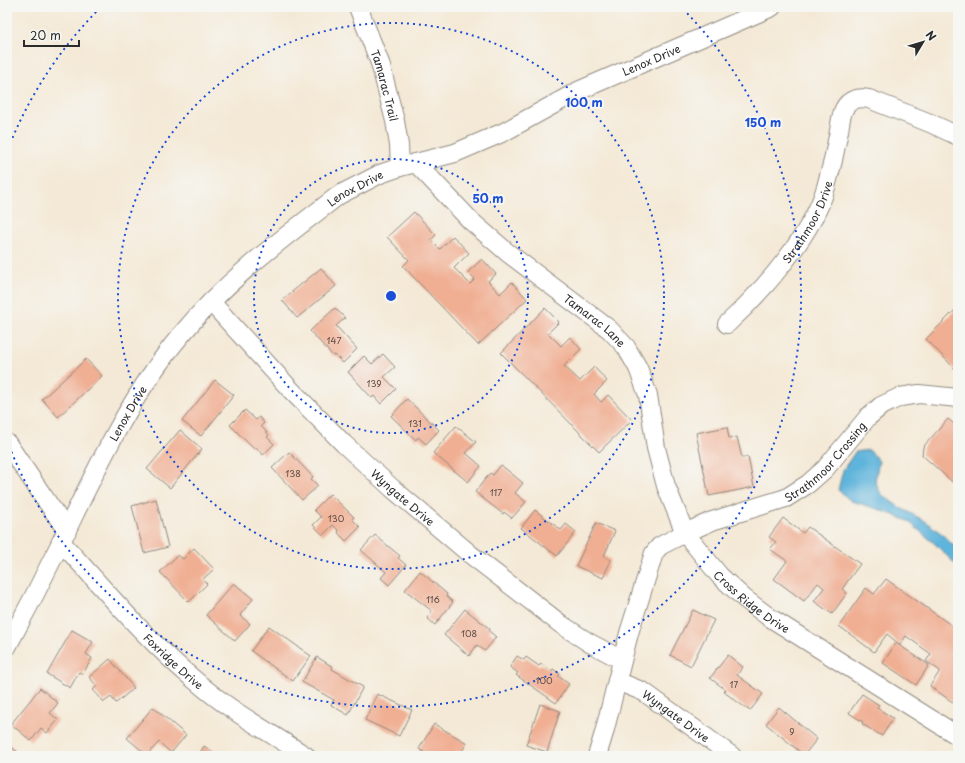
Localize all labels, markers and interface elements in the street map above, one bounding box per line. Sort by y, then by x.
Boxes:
scale bar [24,22,79,48]
north arrow [903,22,943,62]
text: 20 m [30,26,61,44]
text: N [922,27,941,44]
street label: Lenox Drive [619,39,683,80]
street label: Tamarac Trail [367,47,403,123]
text: 100 m [565,93,603,111]
text: 150 m [745,113,781,131]
street label: Lenox Drive [323,165,386,210]
street label: Strathmoor Drive [778,178,836,267]
text: 50 m [472,189,504,207]
centre of rings [384,289,398,303]
street label: Tamarac Lane [560,290,630,351]
house number: 147 [327,333,341,347]
house number: 139 [366,376,382,390]
street label: Lenox Drive [104,382,150,444]
house number: 131 [408,416,422,430]
street label: Strathmoor Crossing [780,418,870,506]
street label: Wyngate Drive [367,465,439,530]
house number: 138 [285,466,301,480]
house number: 117 [490,485,502,499]
house number: 130 [328,511,345,525]
street label: Cross Ridge Drive [710,566,794,637]
house number: 116 [426,592,440,606]
house number: 108 [461,626,477,640]
street label: Foxridge Drive [140,629,208,693]
house number: 100 [535,673,553,687]
house number: 17 [730,677,739,691]
street label: Wyngate Drive [639,685,714,746]
house number: 9 [789,724,795,738]

